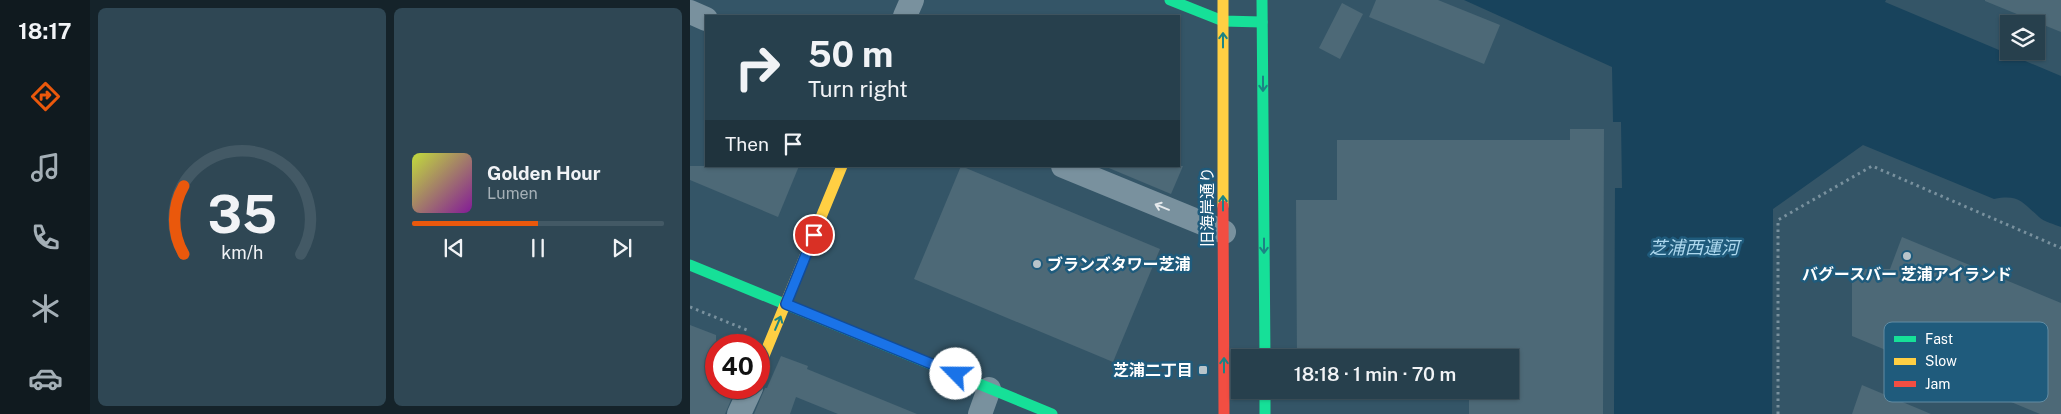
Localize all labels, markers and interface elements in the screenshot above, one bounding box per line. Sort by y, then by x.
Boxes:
map controls [2000,15,2045,60]
button: layers [2000,15,2045,60]
text: 18:17 [18,18,72,44]
one-way arrow [1218,33,1228,49]
text: 50 m [808,34,893,75]
icon: right [725,35,790,100]
one-way arrow [1258,75,1267,91]
text: Turn right [808,76,908,102]
icon: directions [28,79,63,114]
icon: arrive [779,130,807,158]
text: Then [725,133,769,155]
icon: music [28,150,63,185]
text: Golden Hour [487,162,601,184]
street label: 旧海岸通り [1198,167,1217,247]
text: 35 [207,184,277,245]
text: Lumen [487,184,538,203]
one-way arrow [1218,195,1228,212]
one-way arrow [1155,202,1170,211]
pin [793,214,835,256]
icon: phone [28,220,63,255]
icon: arrive [800,221,828,249]
icon: previous [440,234,468,262]
icon: pause [524,234,552,262]
icon: next [608,234,636,262]
water label: 芝浦西運河 [1649,237,1742,258]
one-way arrow [1259,238,1269,254]
text: km/h [221,242,263,263]
marker: バグースバー 芝浦アイランド [1901,250,1913,262]
place label: ブランズタワー芝浦 [1047,255,1191,274]
marker: ブランズタワー芝浦 [1031,258,1043,270]
place label: バグースバー 芝浦アイランド [1802,265,2012,284]
icon: climate [28,291,63,326]
one-way arrow [774,316,783,331]
legend [1884,322,2048,402]
text: Fast [1925,331,1953,347]
speed limit sign: 40 [705,334,770,399]
position arrow [929,347,981,399]
text: Slow [1925,353,1957,369]
one-way arrow [1219,358,1229,374]
icon: car [28,361,63,396]
place label: 芝浦二丁目 [1113,361,1193,380]
text: 18:18 · 1 min · 70 m [1294,363,1456,385]
marker: 芝浦二丁目 [1197,364,1209,376]
text: Jam [1925,376,1950,392]

